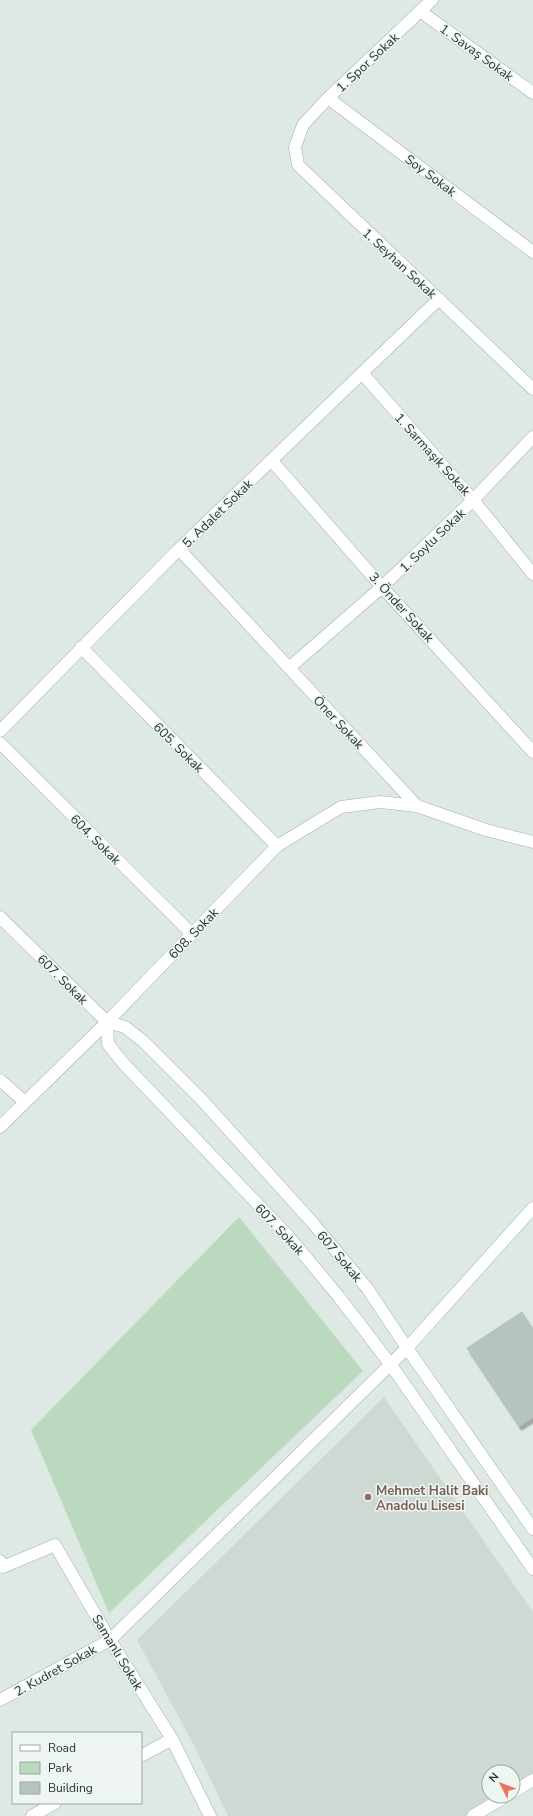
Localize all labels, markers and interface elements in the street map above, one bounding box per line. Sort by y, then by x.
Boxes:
street label: 1. Savaş Sokak [436,20,517,86]
street label: 1. Spor Sokak [332,29,403,97]
street label: Soy Sokak [401,150,460,201]
street label: 1. Seyhan Sokak [358,225,441,303]
street label: 1. Sarmaşık Sokak [390,409,475,500]
street label: 5. Adalet Sokak [178,475,257,552]
street label: 1. Soylu Sokak [396,504,470,577]
street label: 3. Önder Sokak [365,568,439,647]
street label: Öner Sokak [309,691,369,754]
street label: 605. Sokak [149,718,208,777]
street label: 604. Sokak [66,810,125,869]
street label: 608. Sokak [165,904,223,963]
street label: 607. Sokak [33,950,92,1009]
street label: 607. Sokak [251,1200,308,1260]
street label: 607 Sokak [312,1227,366,1286]
place label: Mehmet Halit Baki Anadolu Lisesi [376,1482,488,1515]
marker: Mehmet Halit Baki Anadolu Lisesi [363,1492,373,1502]
street label: Samanlı Sokak [87,1611,147,1694]
street label: 2. Kudret Sokak [11,1641,100,1701]
legend [12,1732,142,1804]
text: Road [48,1740,76,1756]
text: Park [48,1760,73,1776]
north arrow [481,1764,521,1804]
text: N [486,1770,502,1786]
text: Building [48,1780,93,1796]

